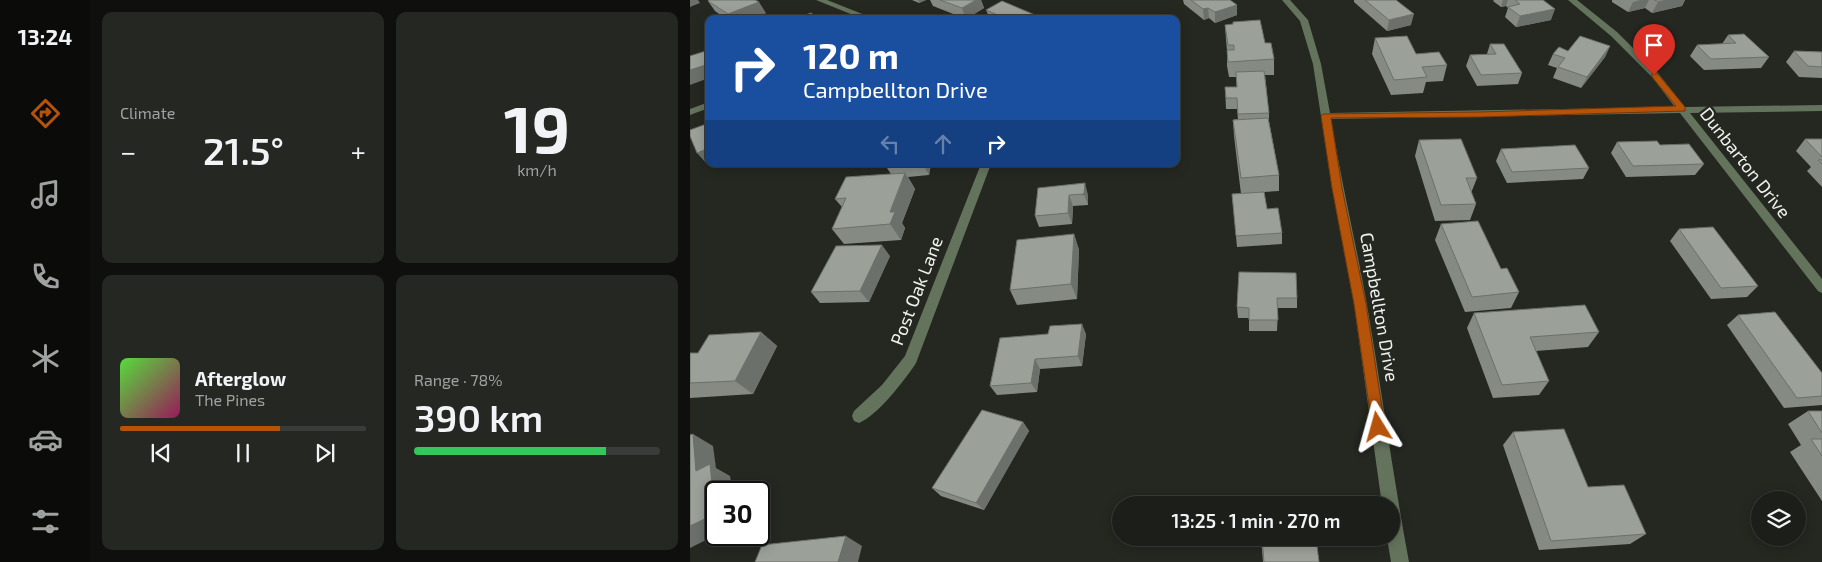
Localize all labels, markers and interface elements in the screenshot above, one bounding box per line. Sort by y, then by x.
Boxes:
text: 13:24 [18,23,72,49]
pin [1633,24,1675,75]
icon: arrive [1640,31,1668,59]
text: 120 m [803,34,899,76]
icon: right [720,35,785,100]
text: Campbellton Drive [803,76,988,102]
text: 19 [504,88,570,166]
icon: directions [28,96,63,131]
text: Climate [120,103,175,122]
street label: Dunbarton Drive [1696,103,1796,222]
text: 21.5° [203,127,284,173]
icon: left [876,130,904,158]
icon: ahead [929,130,957,158]
icon: right [982,130,1010,158]
text: − [120,134,136,168]
text: + [351,134,366,168]
text: km/h [517,160,557,179]
icon: music [28,177,63,212]
street label: Campbellton Drive [1356,230,1404,383]
street label: Post Oak Lane [885,233,947,348]
icon: phone [28,259,63,294]
icon: climate [28,341,63,376]
text: Afterglow [195,367,286,390]
text: Range · 78% [414,370,503,389]
text: The Pines [195,390,265,409]
text: 390 km [414,394,543,440]
position arrow [1351,400,1403,452]
icon: car [28,422,63,457]
icon: previous [147,439,175,467]
icon: pause [229,439,257,467]
icon: next [311,439,339,467]
speed limit sign: 30 [705,481,770,546]
map controls [1751,491,1806,546]
button: layers [1751,491,1806,546]
icon: filters [28,504,63,539]
text: 13:25 · 1 min · 270 m [1172,509,1341,532]

